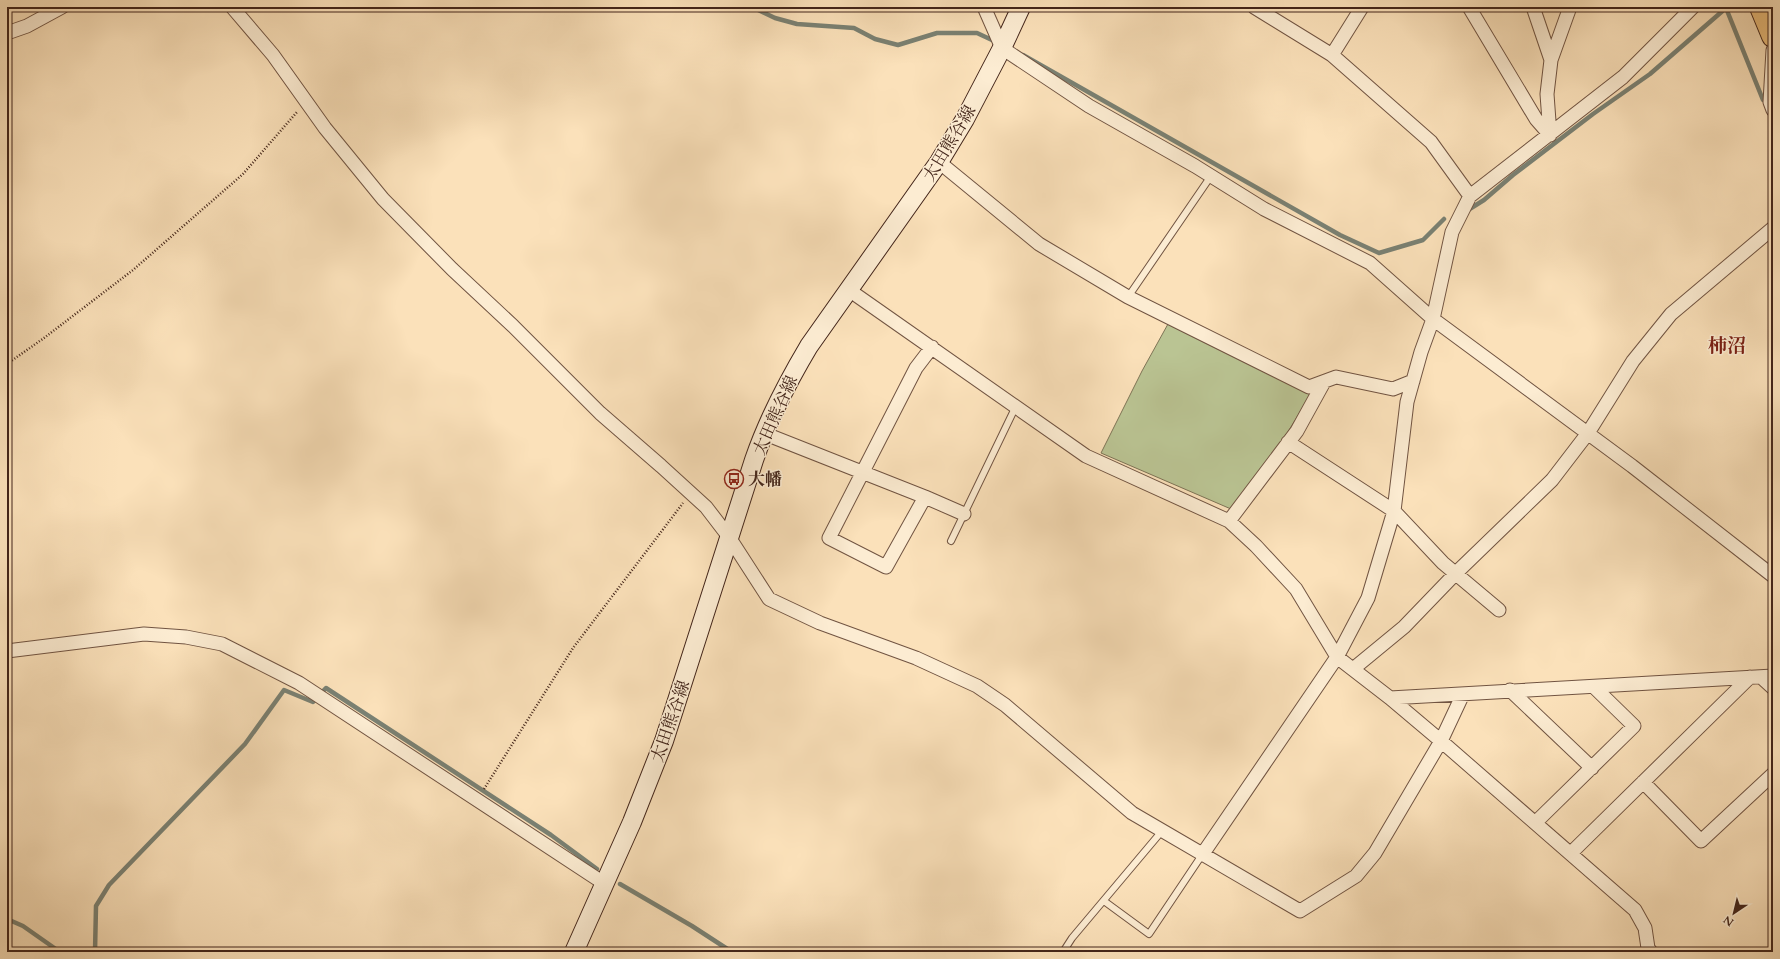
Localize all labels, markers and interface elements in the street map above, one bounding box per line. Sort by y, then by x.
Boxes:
street label: 太田熊谷線 [918,101,981,186]
district label: 柿沼 [1708,333,1746,359]
street label: 太田熊谷線 [748,372,803,459]
bus stop icon: 大幡 [723,468,745,490]
place label: 大幡 [748,468,782,491]
street label: 太田熊谷線 [646,677,695,765]
north arrow [1714,893,1754,933]
text: N [1720,912,1737,930]

